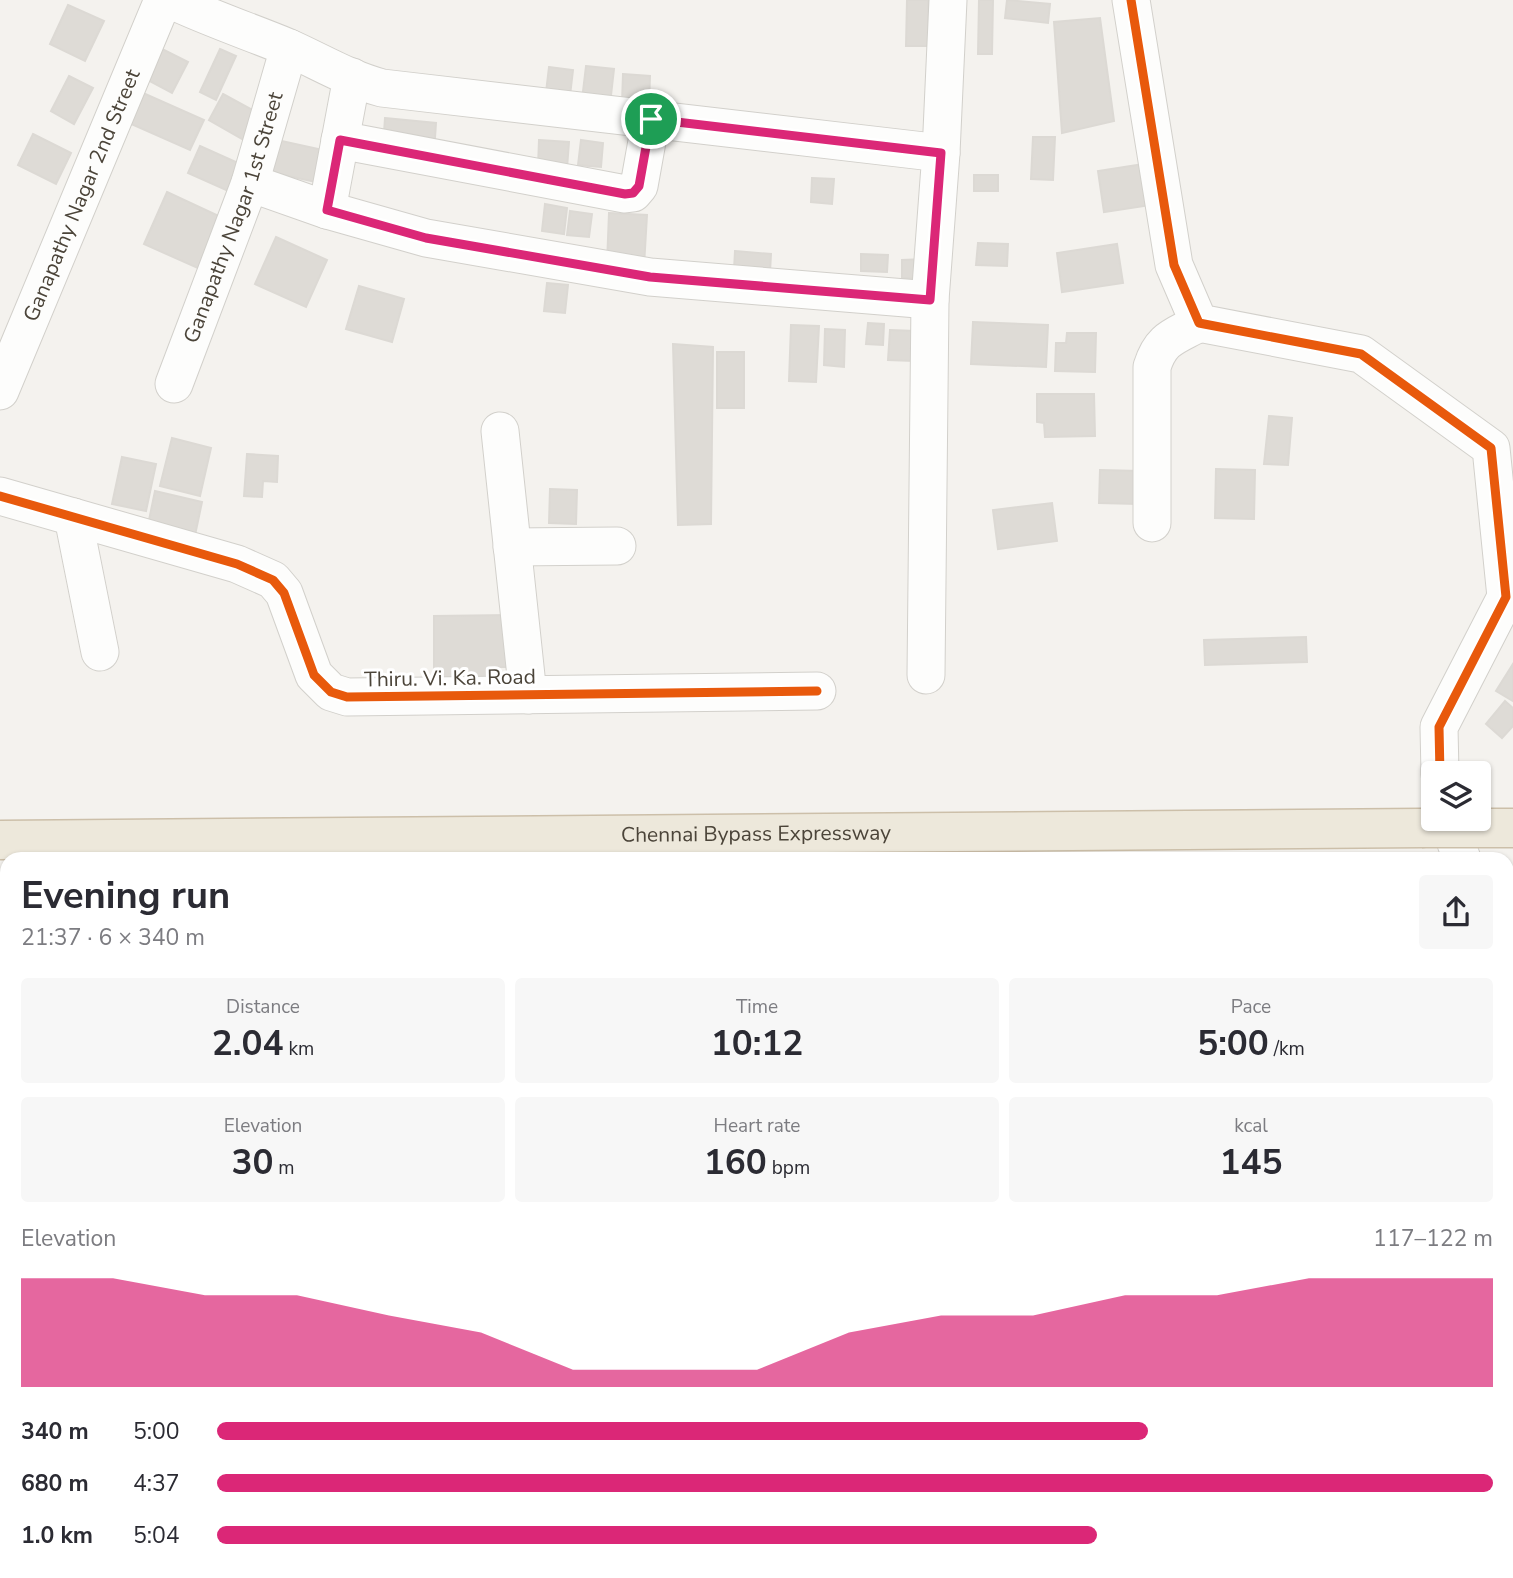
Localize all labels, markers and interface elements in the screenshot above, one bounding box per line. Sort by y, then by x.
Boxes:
street label: Ganapathy Nagar 2nd Street [17,64,147,326]
street label: Ganapathy Nagar 1st Street [177,88,290,347]
pin [621,89,681,149]
icon: arrive [632,100,670,138]
street label: Thiru. Vi. Ka. Road [364,663,536,693]
map controls [1421,761,1491,831]
button: layers [1421,761,1491,831]
street label: Chennai Bypass Expressway [621,818,891,849]
text: Evening run [21,870,230,921]
button: share [1419,875,1493,949]
text: 21:37 · 6 × 340 m [21,922,205,953]
text: Distance [226,994,300,1020]
text: Time [736,994,778,1020]
text: Pace [1231,994,1271,1020]
text: 2.04 [212,1020,284,1067]
text: 10:12 [711,1020,803,1067]
text: 5:00 [1197,1020,1269,1067]
text: km [284,1036,314,1062]
text: /km [1269,1036,1305,1062]
text: Elevation [224,1113,302,1139]
text: Heart rate [714,1113,800,1139]
text: kcal [1234,1113,1268,1139]
text: 30 [231,1139,273,1186]
text: 160 [704,1139,767,1186]
text: 145 [1219,1139,1283,1186]
text: m [273,1155,295,1181]
text: bpm [767,1155,810,1181]
text: Elevation [21,1223,116,1254]
text: 117–122 m [1373,1223,1493,1254]
text: 340 m [21,1416,89,1447]
text: 5:00 [133,1416,180,1447]
text: 680 m [21,1468,89,1499]
text: 4:37 [133,1468,180,1499]
text: 1.0 km [21,1520,93,1551]
text: 5:04 [133,1520,180,1551]

